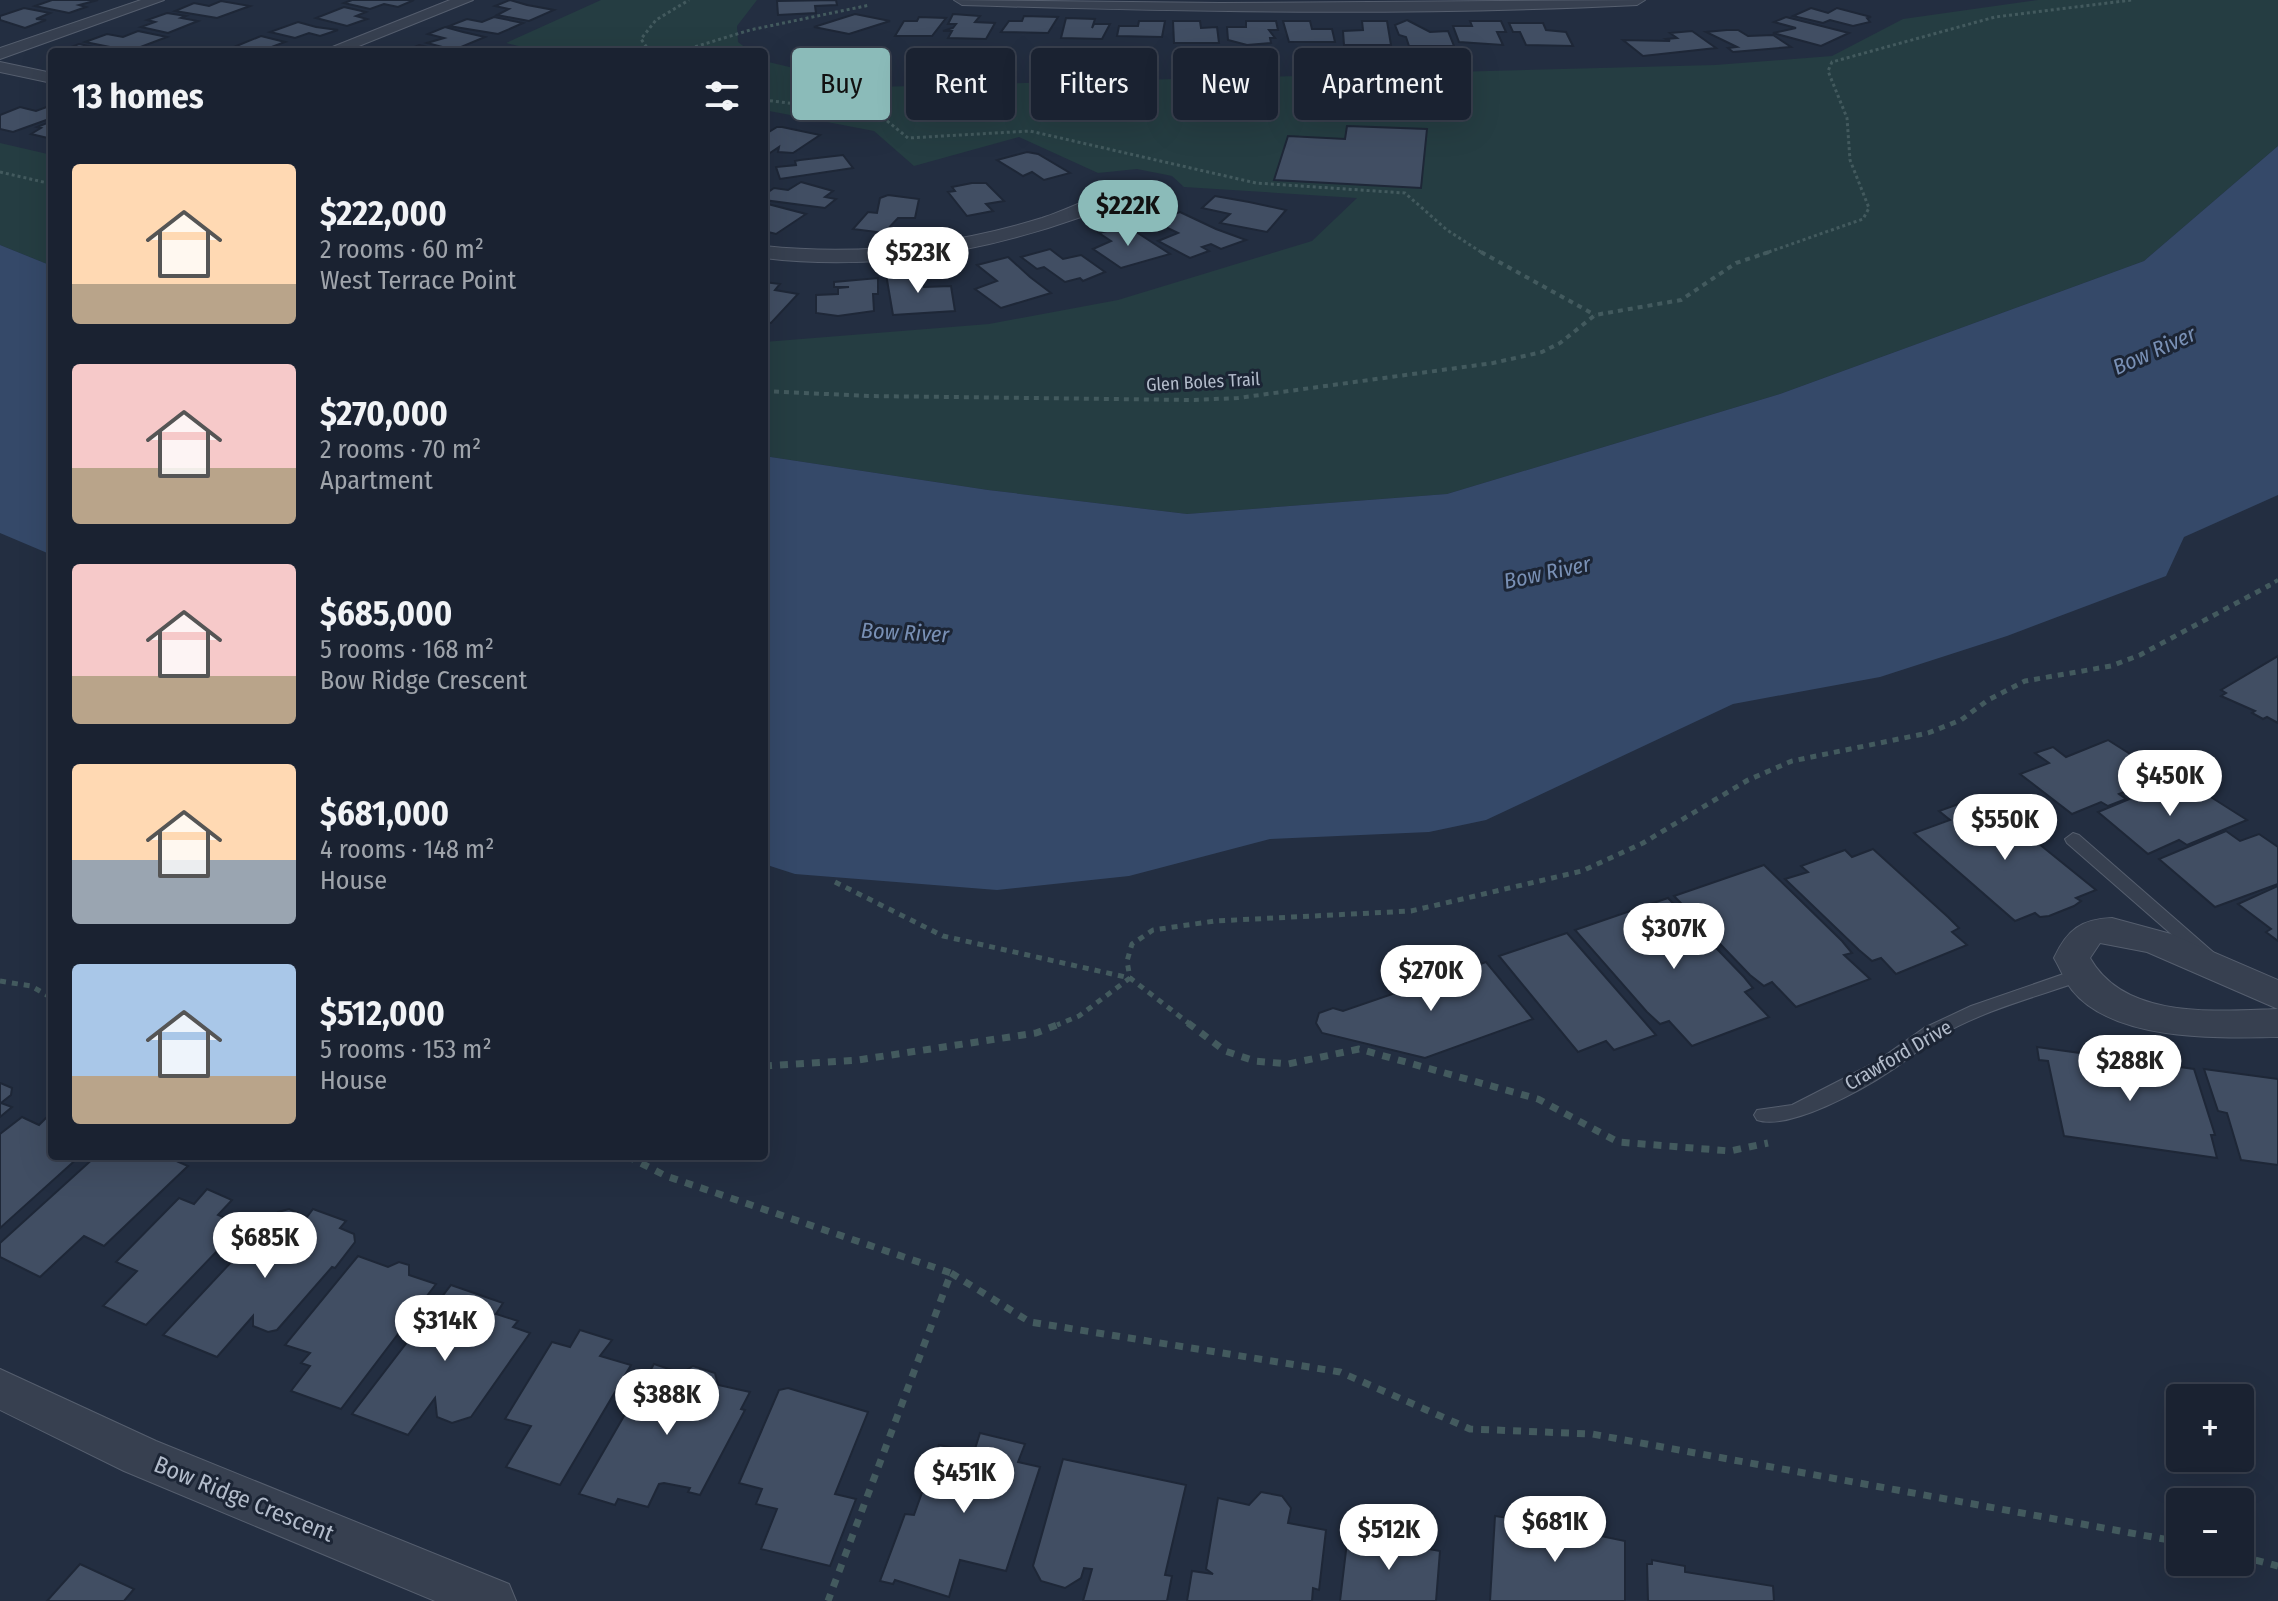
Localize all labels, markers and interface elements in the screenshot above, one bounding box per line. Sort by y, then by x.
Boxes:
chip: Buy [792,48,890,120]
chip: Rent [906,48,1015,120]
chip: Filters [1031,48,1157,120]
chip: New [1173,48,1278,120]
chip: Apartment [1294,48,1471,120]
icon: filters [700,74,744,118]
text: 13 homes [72,76,204,117]
pin: $222K [1072,180,1184,248]
text: $222K [1096,190,1160,221]
text: $222,000 [320,193,447,234]
icon: home [136,196,232,292]
pin: $523K [862,227,974,295]
text: 2 rooms · 60 m² [320,234,484,265]
text: $523K [886,237,950,268]
text: West Terrace Point [320,265,516,296]
water label: Bow River [2108,320,2201,381]
street label: Glen Boles Trail [1146,368,1261,396]
text: $270,000 [320,393,448,434]
icon: home [136,396,232,492]
text: 2 rooms · 70 m² [320,434,481,465]
text: Apartment [320,465,433,496]
water label: Bow River [1501,550,1594,595]
text: $685,000 [320,593,452,634]
icon: home [136,596,232,692]
water label: Bow River [860,617,951,648]
text: 5 rooms · 168 m² [320,634,494,665]
text: Bow Ridge Crescent [320,665,527,696]
pin: $450K [2114,750,2226,818]
text: $450K [2136,760,2204,791]
text: $681,000 [320,793,449,834]
pin: $550K [1949,794,2061,862]
icon: home [136,796,232,892]
text: $550K [1971,804,2039,835]
text: 4 rooms · 148 m² [320,834,494,865]
text: House [320,865,387,896]
pin: $307K [1618,903,1730,971]
text: $307K [1641,913,1707,944]
pin: $270K [1375,945,1487,1013]
text: $270K [1399,955,1463,986]
text: $512,000 [320,993,445,1034]
icon: home [136,996,232,1092]
street label: Crawford Drive [1840,1015,1956,1095]
text: 5 rooms · 153 m² [320,1034,492,1065]
pin: $288K [2074,1035,2186,1103]
text: $288K [2096,1045,2164,1076]
text: House [320,1065,387,1096]
pin: $685K [209,1212,321,1280]
text: $685K [231,1222,299,1253]
pin: $314K [389,1295,501,1363]
text: $314K [413,1305,477,1336]
pin: $388K [611,1369,723,1437]
text: $388K [633,1379,701,1410]
map controls [2166,1384,2254,1576]
button: + [2166,1384,2254,1472]
pin: $451K [908,1447,1020,1515]
street label: Bow Ridge Crescent [150,1450,338,1548]
text: $451K [932,1457,996,1488]
button: − [2166,1488,2254,1576]
pin: $681K [1499,1496,1611,1564]
pin: $512K [1333,1504,1445,1572]
text: $681K [1522,1506,1588,1537]
text: $512K [1358,1514,1420,1545]

